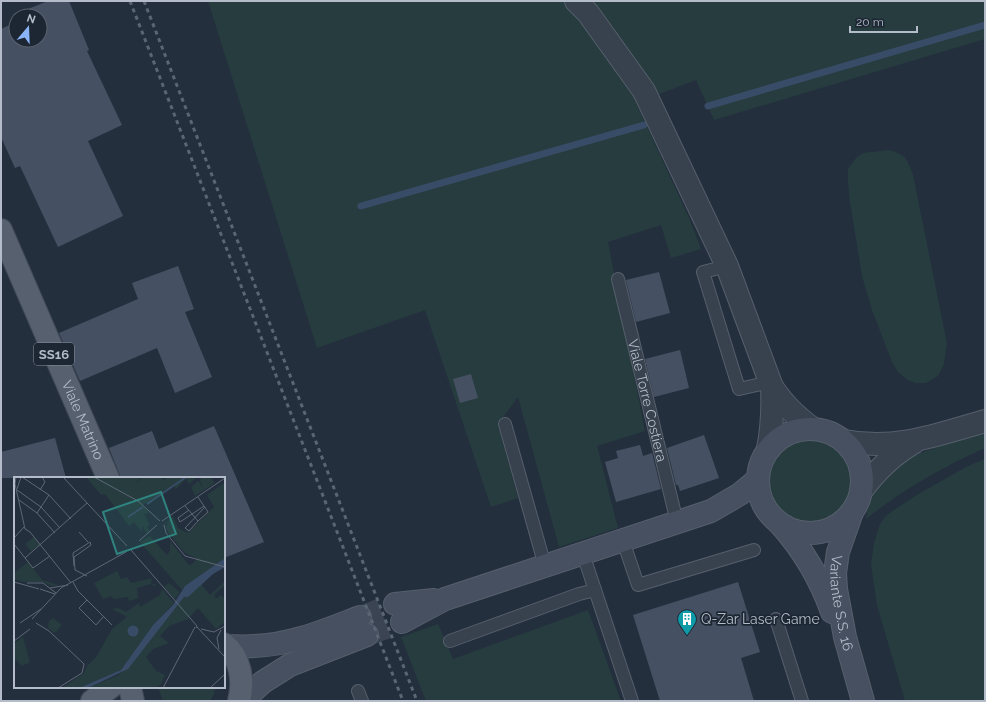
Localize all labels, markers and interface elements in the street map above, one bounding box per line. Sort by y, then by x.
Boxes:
north arrow [8,8,48,48]
scale bar [850,8,917,34]
text: N [25,12,37,27]
text: 20 m [856,15,884,29]
street label: Viale Torre Costiera [625,338,670,463]
road number: SS16 [34,343,74,365]
street label: Viale Matrino [59,378,107,462]
inset map [14,477,225,688]
street label: Variante S.S. 16 [827,554,856,653]
building icon: Q-Zar Laser Game [676,608,698,636]
place label: Q-Zar Laser Game [701,611,820,627]

